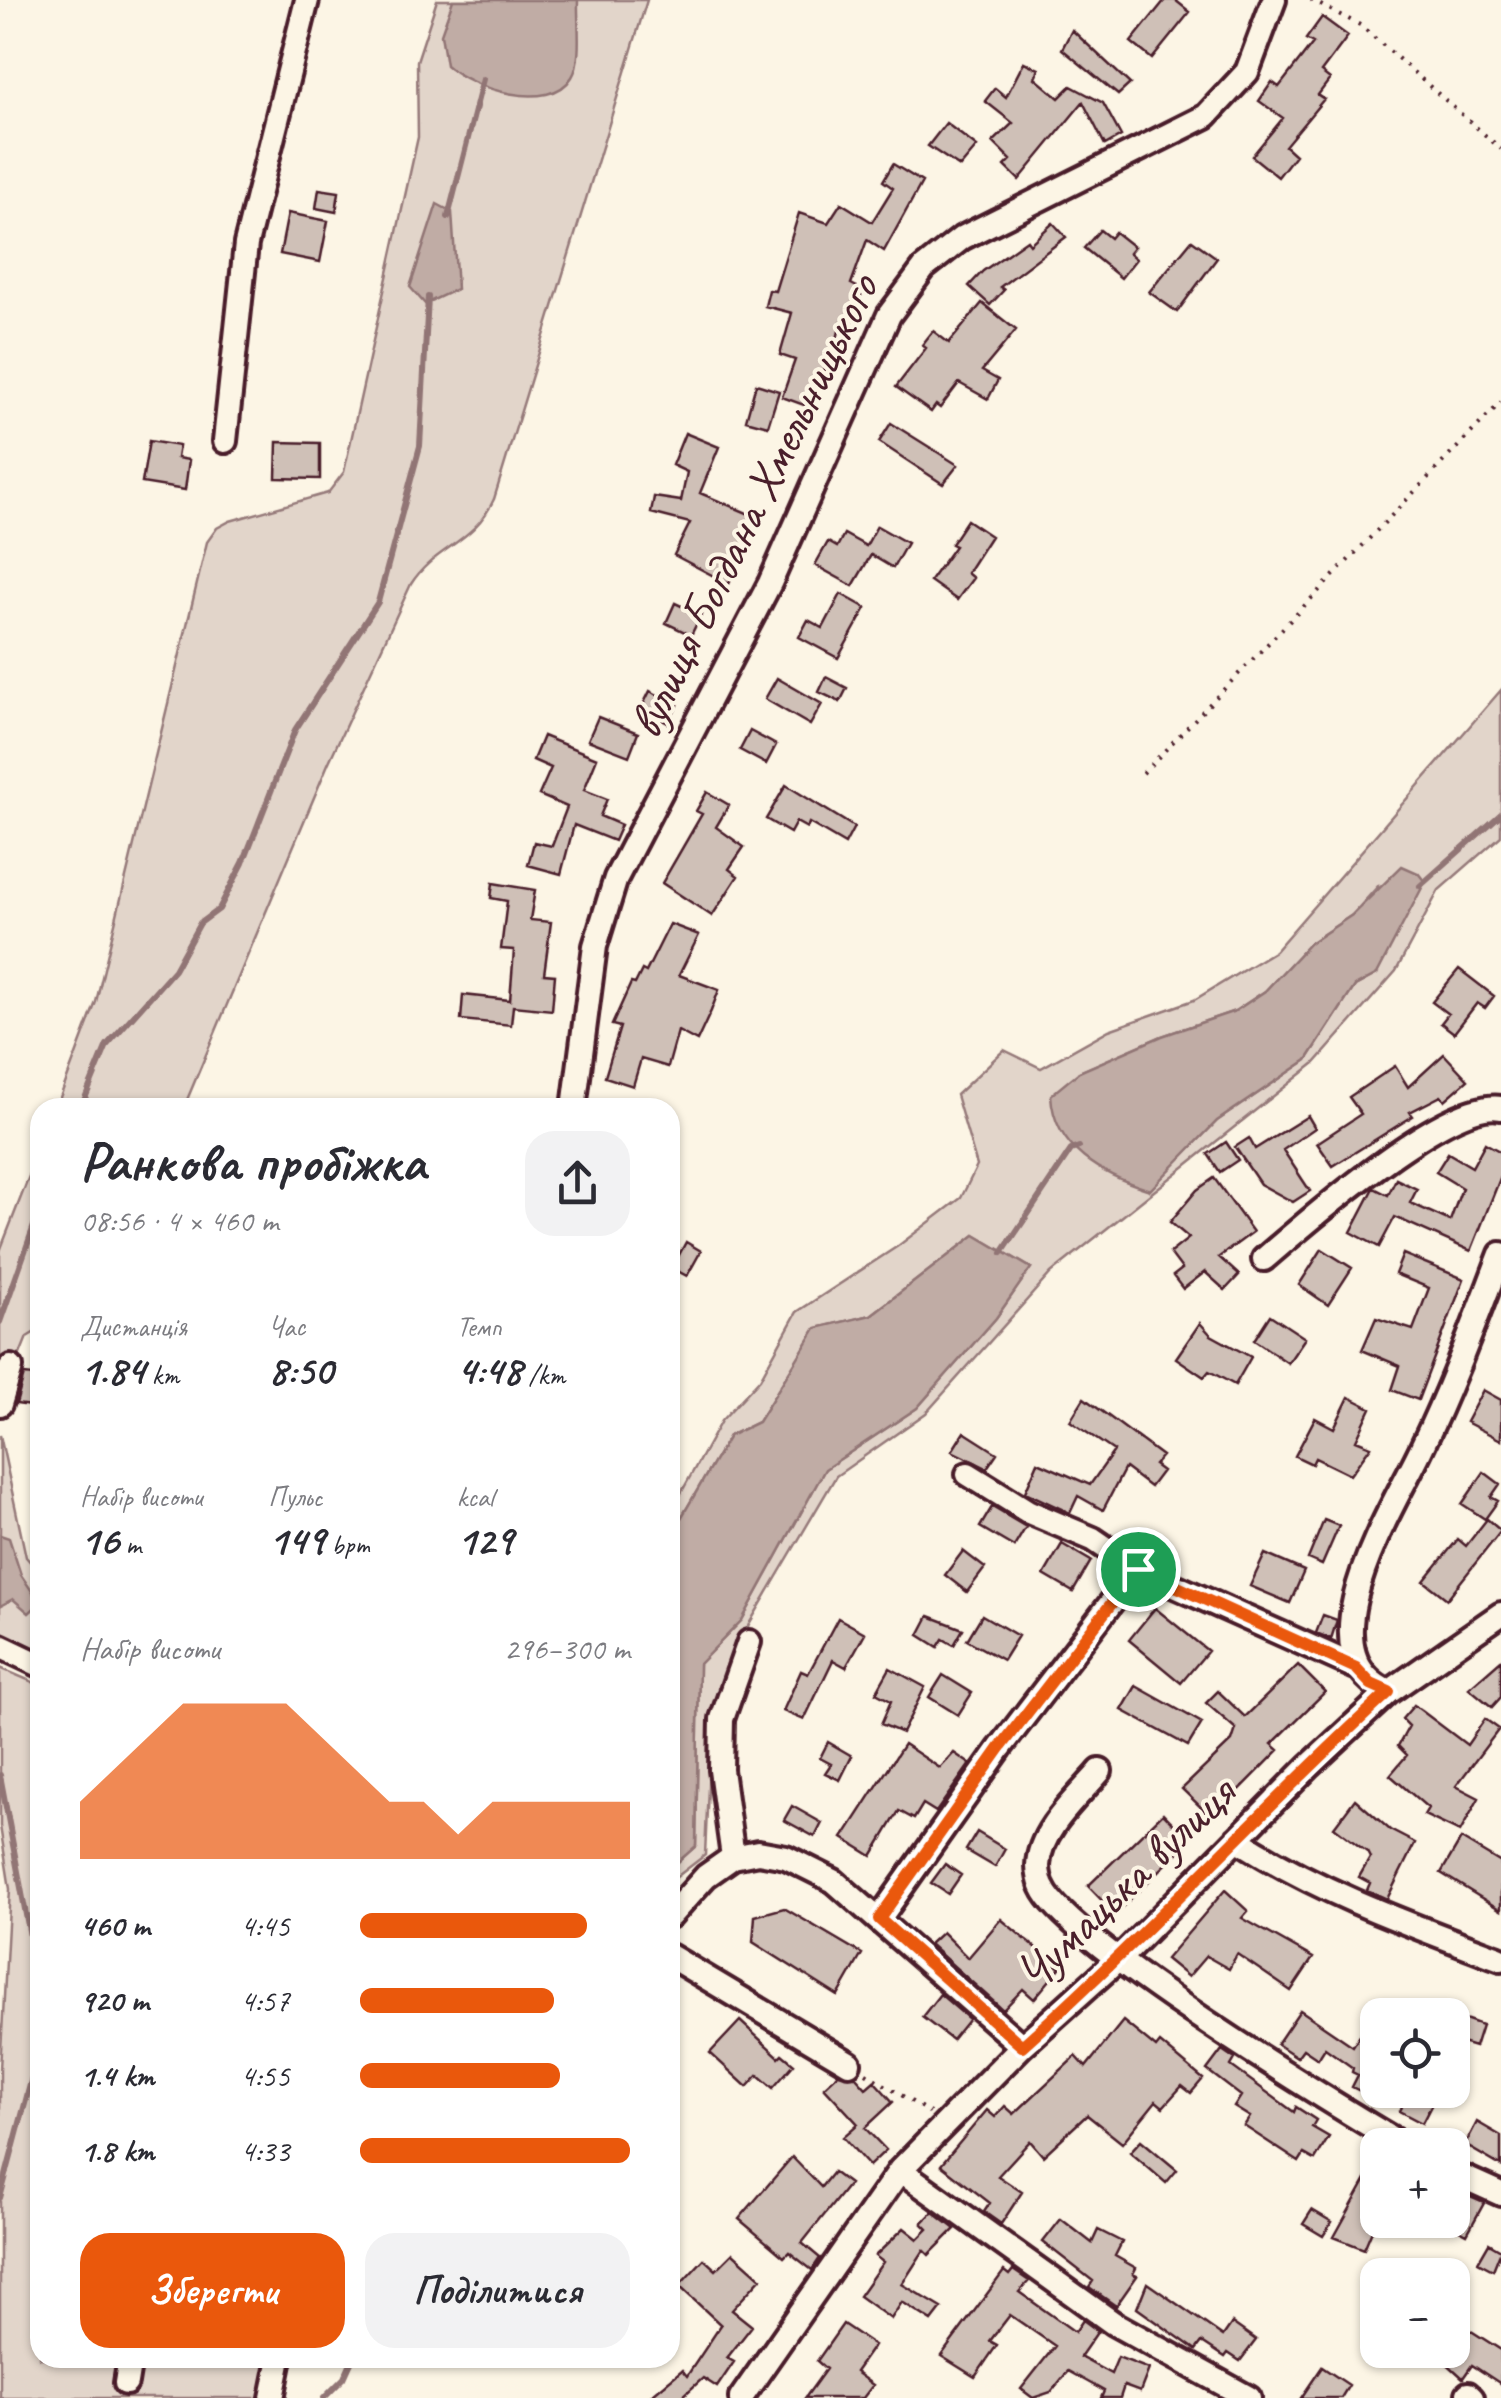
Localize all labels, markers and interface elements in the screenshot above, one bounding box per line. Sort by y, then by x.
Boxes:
street label: вулиця Богдана Хмельницького [613,262,894,748]
text: Ранкова пробіжка [80,1127,425,1197]
button: share [525,1131,630,1236]
text: 08:56 · 4 × 460 m [80,1200,278,1241]
text: Дистанція [80,1309,187,1344]
text: Час [268,1309,305,1344]
text: Темп [457,1309,502,1344]
text: 1.84 [80,1344,145,1397]
text: 8:50 [268,1344,333,1397]
text: 4:48 [457,1344,522,1397]
text: km [145,1357,179,1392]
text: /km [522,1357,565,1392]
text: Набір висоти [80,1479,202,1514]
text: Пульс [268,1479,322,1514]
text: kcal [457,1479,494,1514]
text: 16 [80,1514,119,1567]
text: 149 [268,1514,325,1567]
text: 129 [457,1514,513,1567]
text: m [119,1527,141,1562]
text: bpm [325,1527,370,1562]
pin [1096,1527,1181,1612]
icon: arrive [1111,1542,1166,1597]
text: Набір висоти [80,1628,220,1669]
text: 296–300 m [504,1628,630,1669]
street label: Чумацька вулиця [1002,1760,1251,2004]
text: 460 m [80,1905,150,1946]
text: 4:45 [240,1905,290,1946]
text: 920 m [80,1980,149,2021]
text: 4:57 [240,1980,290,2021]
map controls [1360,1998,1470,2368]
button: locate [1360,1998,1470,2108]
text: 1.4 km [80,2055,154,2096]
text: 4:55 [240,2055,290,2096]
button: + [1360,2128,1470,2238]
text: 1.8 km [80,2130,154,2171]
text: 4:33 [240,2130,290,2171]
button: Зберегти [80,2233,345,2348]
button: Поділитися [365,2233,630,2348]
button: − [1360,2258,1470,2368]

